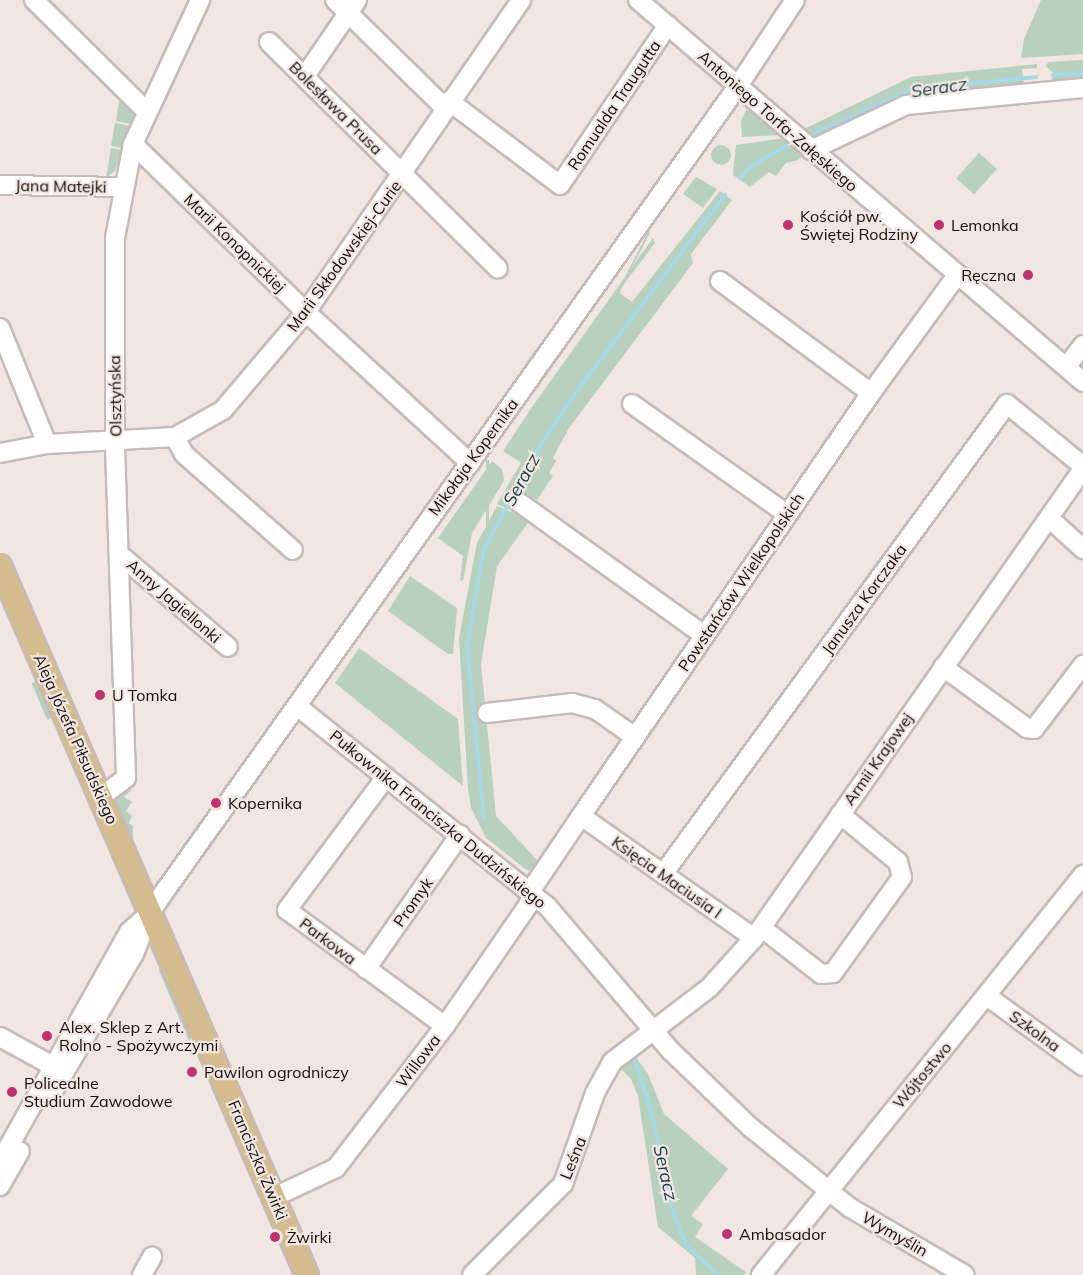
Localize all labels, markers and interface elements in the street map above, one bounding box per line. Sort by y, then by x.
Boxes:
street label: Romualda Traugutta [563,36,665,174]
street label: Antoniego Torfa-Załęskiego [694,46,862,196]
street label: Bolesława Prusa [285,57,387,159]
water label: Seracz [910,73,968,103]
street label: Jana Matejki [15,176,107,196]
street label: Marii Skłodowskiej-Curie [283,177,405,335]
street label: Marii Konopnickiej [180,190,290,296]
place label: Kościół pw. Świętej Rodziny [800,206,918,244]
place label: Lemonka [951,215,1019,235]
marker: Kościół pw. Świętej Rodziny [781,218,795,232]
marker: Lemonka [932,218,946,232]
place label: Ręczna [961,265,1016,285]
marker: Ręczna [1021,268,1035,282]
street label: Olsztyńska [105,355,125,437]
street label: Mikołaja Kopernika [424,395,522,519]
water label: Seracz [499,450,545,510]
street label: Powstańców Wielkopolskich [674,489,808,675]
street label: Janusza Korczaka [818,540,910,658]
street label: Anny Jagiellonki [123,555,225,647]
street label: Aleja Józefa Piłsudskiego [30,651,122,827]
place label: U Tomka [112,685,177,705]
marker: U Tomka [93,688,107,702]
street label: Armii Krajowej [839,709,917,809]
street label: Pułkownika Franciszka Dudzińskiego [326,726,550,912]
place label: Kopernika [228,793,302,813]
marker: Kopernika [209,796,223,810]
street label: Księcia Maciusia I [608,832,726,922]
street label: Promyk [389,874,437,930]
street label: Parkowa [296,914,360,968]
street label: Szkolna [1006,1006,1064,1056]
place label: Alex. Sklep z Art. Rolno - Spożywczymi [59,1017,218,1055]
marker: Alex. Sklep z Art. Rolno - Spożywczymi [40,1029,54,1043]
street label: Willowa [392,1031,444,1091]
street label: Wójtostwo [889,1038,955,1112]
place label: Pawilon ogrodniczy [204,1062,349,1082]
marker: Pawilon ogrodniczy [185,1065,199,1079]
place label: Policealne Studium Zawodowe [24,1073,173,1111]
marker: Policealne Studium Zawodowe [5,1085,19,1099]
street label: Franciszka Żwirki [224,1097,292,1223]
street label: Leśna [556,1134,590,1182]
water label: Seracz [648,1143,682,1203]
street label: Wymyślin [859,1207,931,1261]
place label: Ambasador [739,1224,826,1244]
place label: Żwirki [287,1227,332,1247]
marker: Ambasador [720,1227,734,1241]
marker: Żwirki [268,1230,282,1244]

